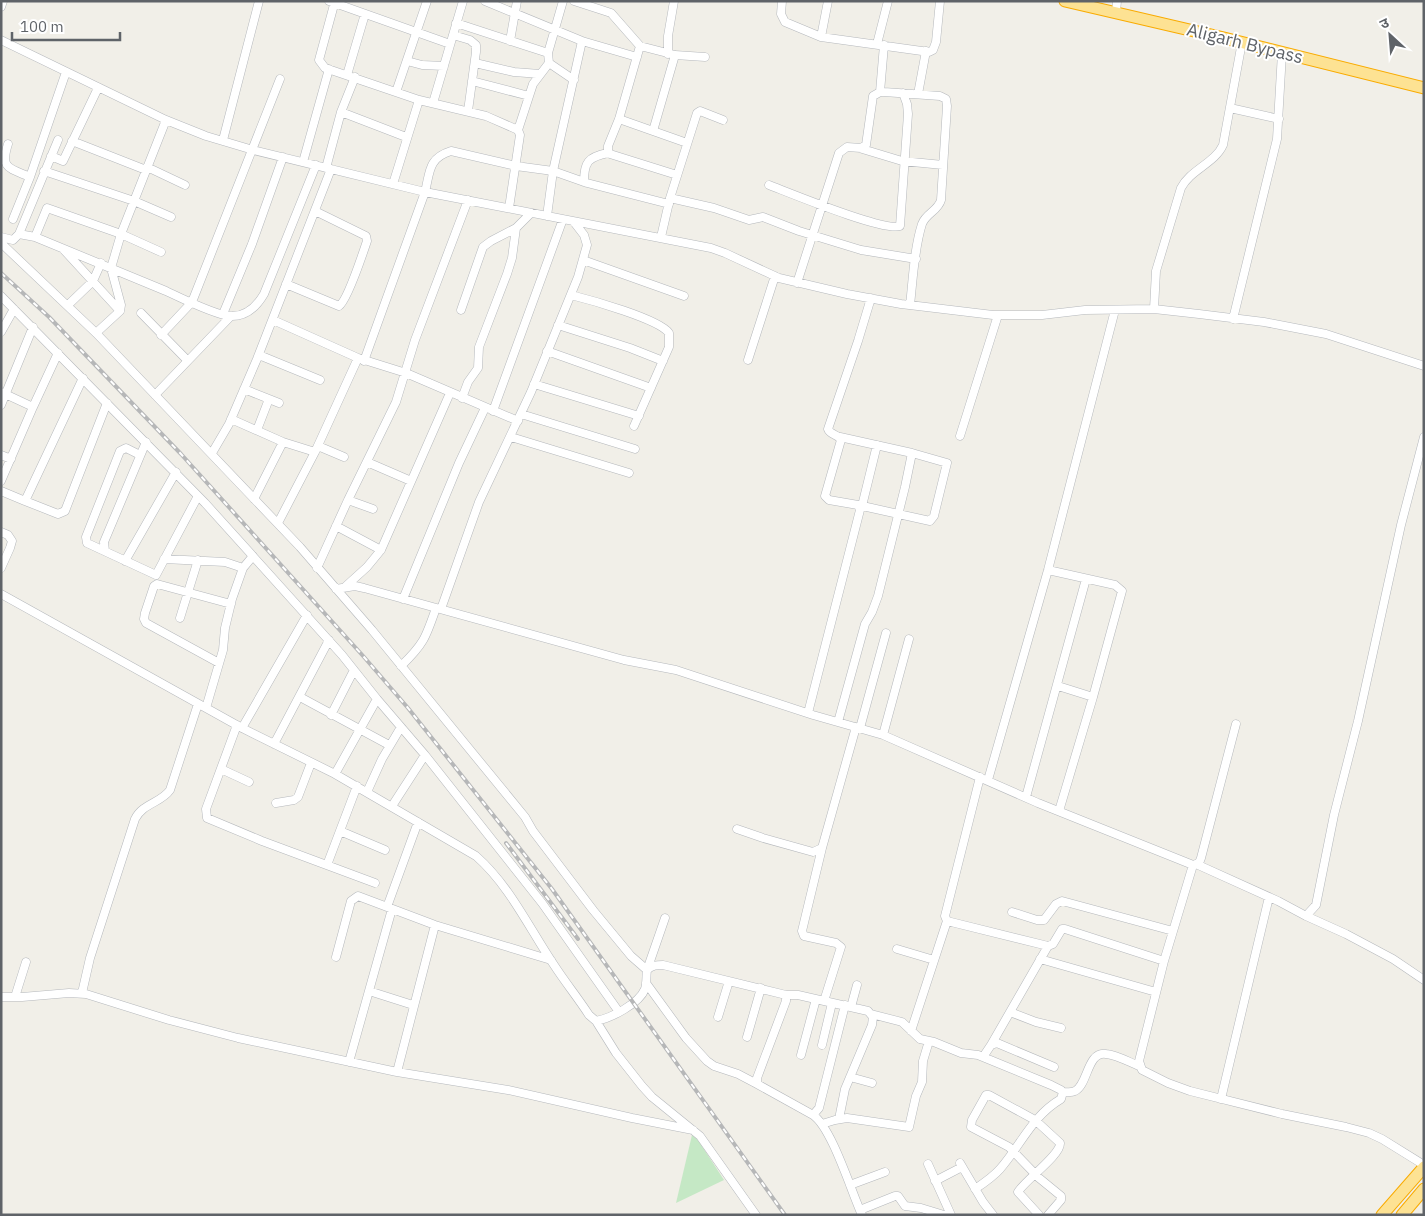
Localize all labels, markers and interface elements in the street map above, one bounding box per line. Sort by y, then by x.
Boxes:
scale bar [12,10,120,42]
north arrow [1365,10,1415,60]
text: उ [1377,13,1393,33]
text: 100 m [20,17,64,36]
street label: Aligarh Bypass [1184,17,1306,69]

